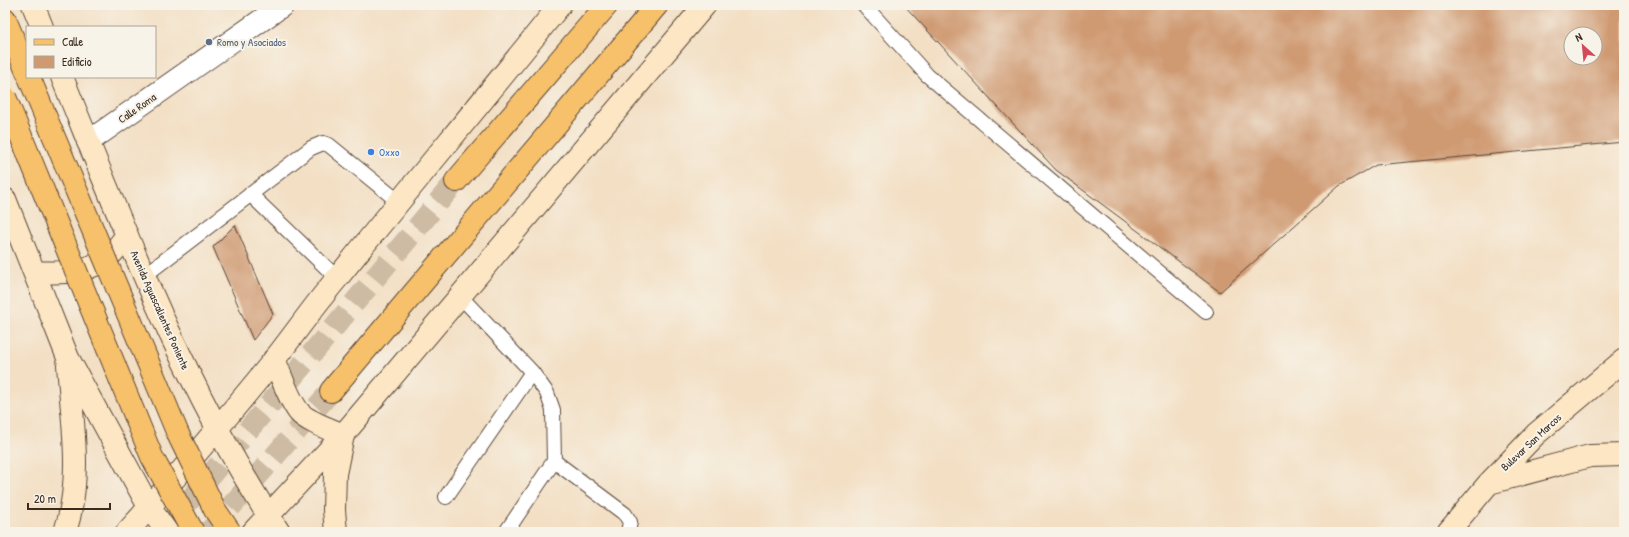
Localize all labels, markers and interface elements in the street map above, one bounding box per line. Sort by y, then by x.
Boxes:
legend [26,26,156,78]
north arrow [1563,26,1603,66]
text: N [1573,29,1584,45]
text: Calle [62,33,83,50]
place label: Romo y Asociados [217,35,286,49]
marker: Romo y Asociados [204,37,214,47]
text: Edificio [62,53,92,70]
street label: Calle Roma [115,89,159,126]
place label: Oxxo [379,145,400,159]
marker: Oxxo [366,147,376,157]
street label: Avenida Aguascalientes Poniente [127,248,193,372]
street label: Bulevar San Marcos [1498,410,1564,474]
scale bar [28,485,110,511]
text: 20 m [34,490,56,507]

